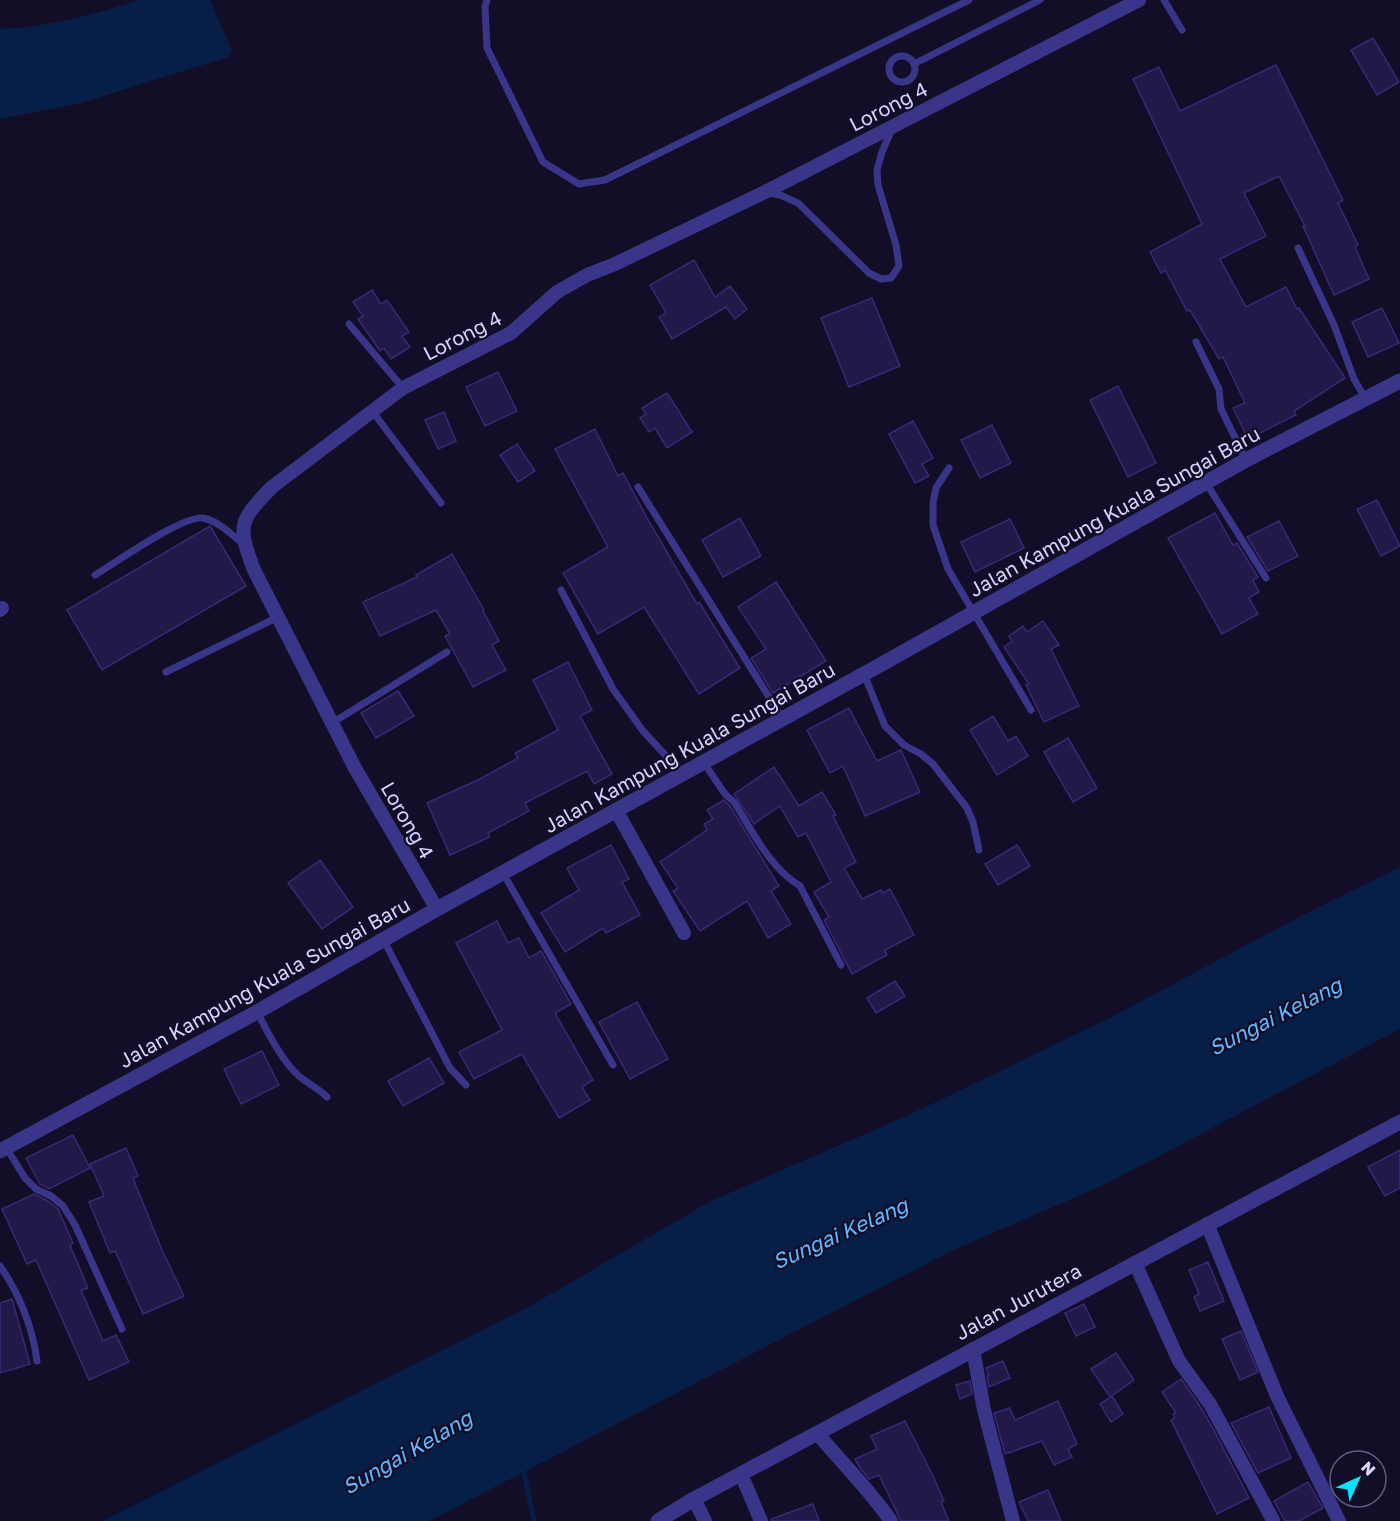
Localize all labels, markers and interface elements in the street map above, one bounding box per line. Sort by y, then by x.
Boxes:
street label: Lorong 4 [845,76,931,136]
street label: Lorong 4 [419,305,505,365]
street label: Jalan Kampung Kuala Sungai Baru [964,421,1264,601]
street label: Jalan Kampung Kuala Sungai Baru [539,657,839,837]
street label: Lorong 4 [376,777,440,863]
street label: Jalan Kampung Kuala Sungai Baru [114,892,414,1072]
water label: Sungai Kelang [1204,970,1348,1061]
water label: Sungai Kelang [768,1191,914,1274]
street label: Jalan Jurutera [951,1258,1085,1344]
water label: Sungai Kelang [338,1403,478,1500]
north arrow [1328,1449,1388,1509]
text: N [1357,1457,1380,1480]

